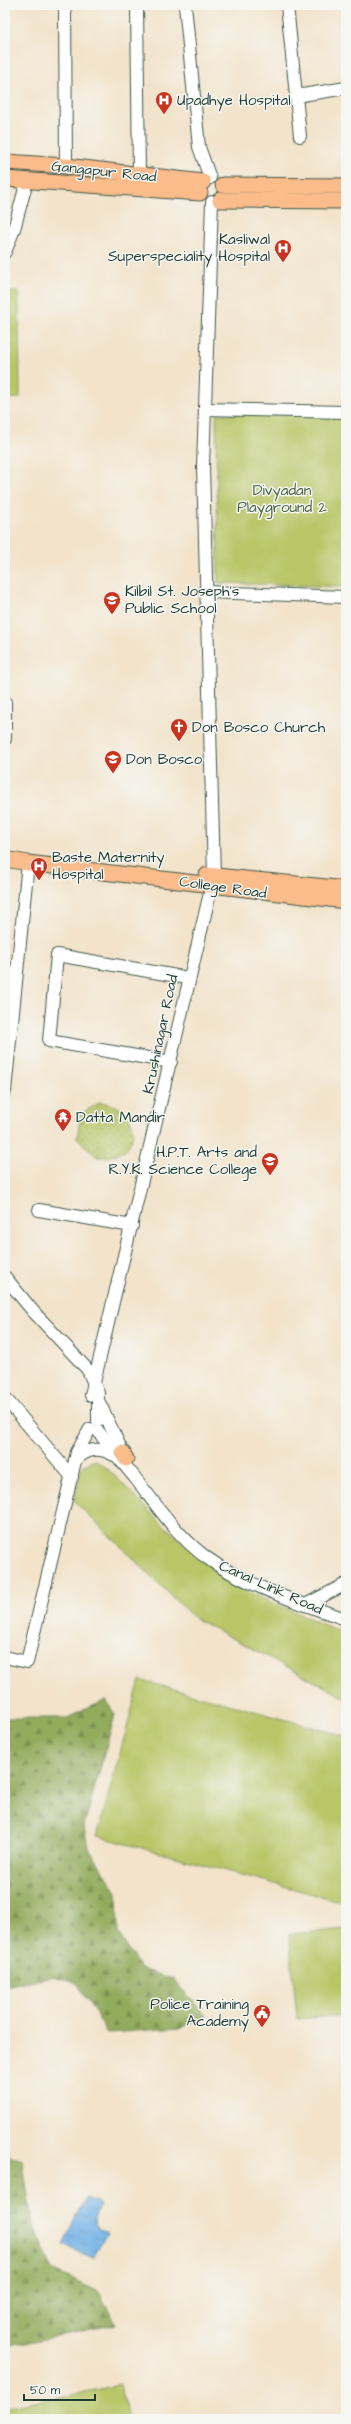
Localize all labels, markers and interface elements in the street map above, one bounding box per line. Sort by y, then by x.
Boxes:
hospital icon: Upadhye Hospital [154,90,174,115]
place label: Upadhye Hospital [177,90,291,112]
street label: Gangapur Road [50,156,158,188]
place label: Kasliwal Superspeciality Hospital [108,229,270,268]
hospital icon: Kasliwal Superspeciality Hospital [273,238,293,263]
park label: Divyadan Playground 2 [237,480,327,519]
place label: Kilbil St. Joseph's Public School [125,581,240,619]
school or university icon: Kilbil St. Joseph's Public School [102,590,122,615]
church icon: Don Bosco Church [169,717,189,742]
place label: Don Bosco Church [192,717,326,738]
school or university icon: Don Bosco [103,749,123,774]
place label: Don Bosco [126,749,203,770]
place label: Baste Maternity Hospital [52,847,165,885]
hospital icon: Baste Maternity Hospital [29,856,49,881]
street label: College Road [178,871,268,905]
street label: Krushinagar Road [138,972,184,1096]
temple icon: Datta Mandir [53,1107,73,1132]
place label: Datta Mandir [76,1107,165,1128]
place label: H.P.T. Arts and R.Y.K. Science College [109,1142,257,1181]
school or university icon: H.P.T. Arts and R.Y.K. Science College [260,1151,280,1176]
street label: Canal Link Road [216,1555,326,1620]
place label: Police Training Academy [150,1994,249,2033]
public building icon: Police Training Academy [252,2003,272,2028]
scale bar [24,2376,95,2402]
text: 50 m [30,2382,61,2399]

